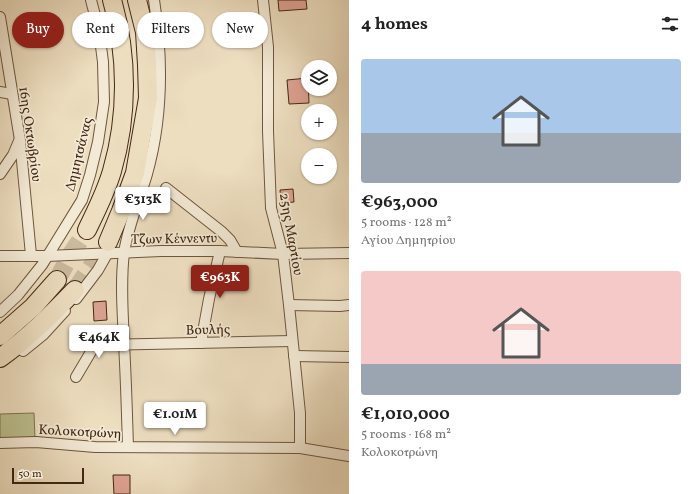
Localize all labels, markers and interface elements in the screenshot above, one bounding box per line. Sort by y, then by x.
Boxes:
chip: Buy [12,12,64,48]
chip: Rent [72,12,129,48]
chip: Filters [137,12,204,48]
chip: New [212,12,268,48]
text: 4 homes [361,13,428,36]
icon: filters [659,13,681,35]
map controls [301,60,337,184]
button: layers [301,60,337,96]
street label: 16ης Οκτωβρίου [13,85,46,183]
icon: home [485,85,557,157]
button: + [301,104,337,140]
street label: Δημητσάνας [61,115,98,194]
button: − [301,148,337,184]
pin: €313K [115,187,171,221]
text: €313K [124,191,162,209]
text: €963,000 [361,191,438,214]
street label: 25ης Μαρτίου [274,192,307,277]
text: 5 rooms · 128 m² [361,214,452,232]
street label: Τζων Κέννεντυ [131,229,218,250]
text: Αγίου Δημητρίου [361,232,456,250]
pin: €963K [192,265,248,299]
text: €963K [200,269,240,287]
icon: home [485,297,557,369]
street label: Βουλής [186,321,230,340]
pin: €464K [71,325,127,359]
text: €464K [78,329,120,347]
pin: €1.01M [142,402,208,436]
text: €1,010,000 [361,403,450,426]
text: €1.01M [153,406,197,424]
street label: Κολοκοτρώνη [38,421,122,444]
text: 5 rooms · 168 m² [361,426,451,444]
text: Κολοκοτρώνη [361,444,438,462]
scale bar [12,466,84,485]
text: 50 m [18,467,42,482]

